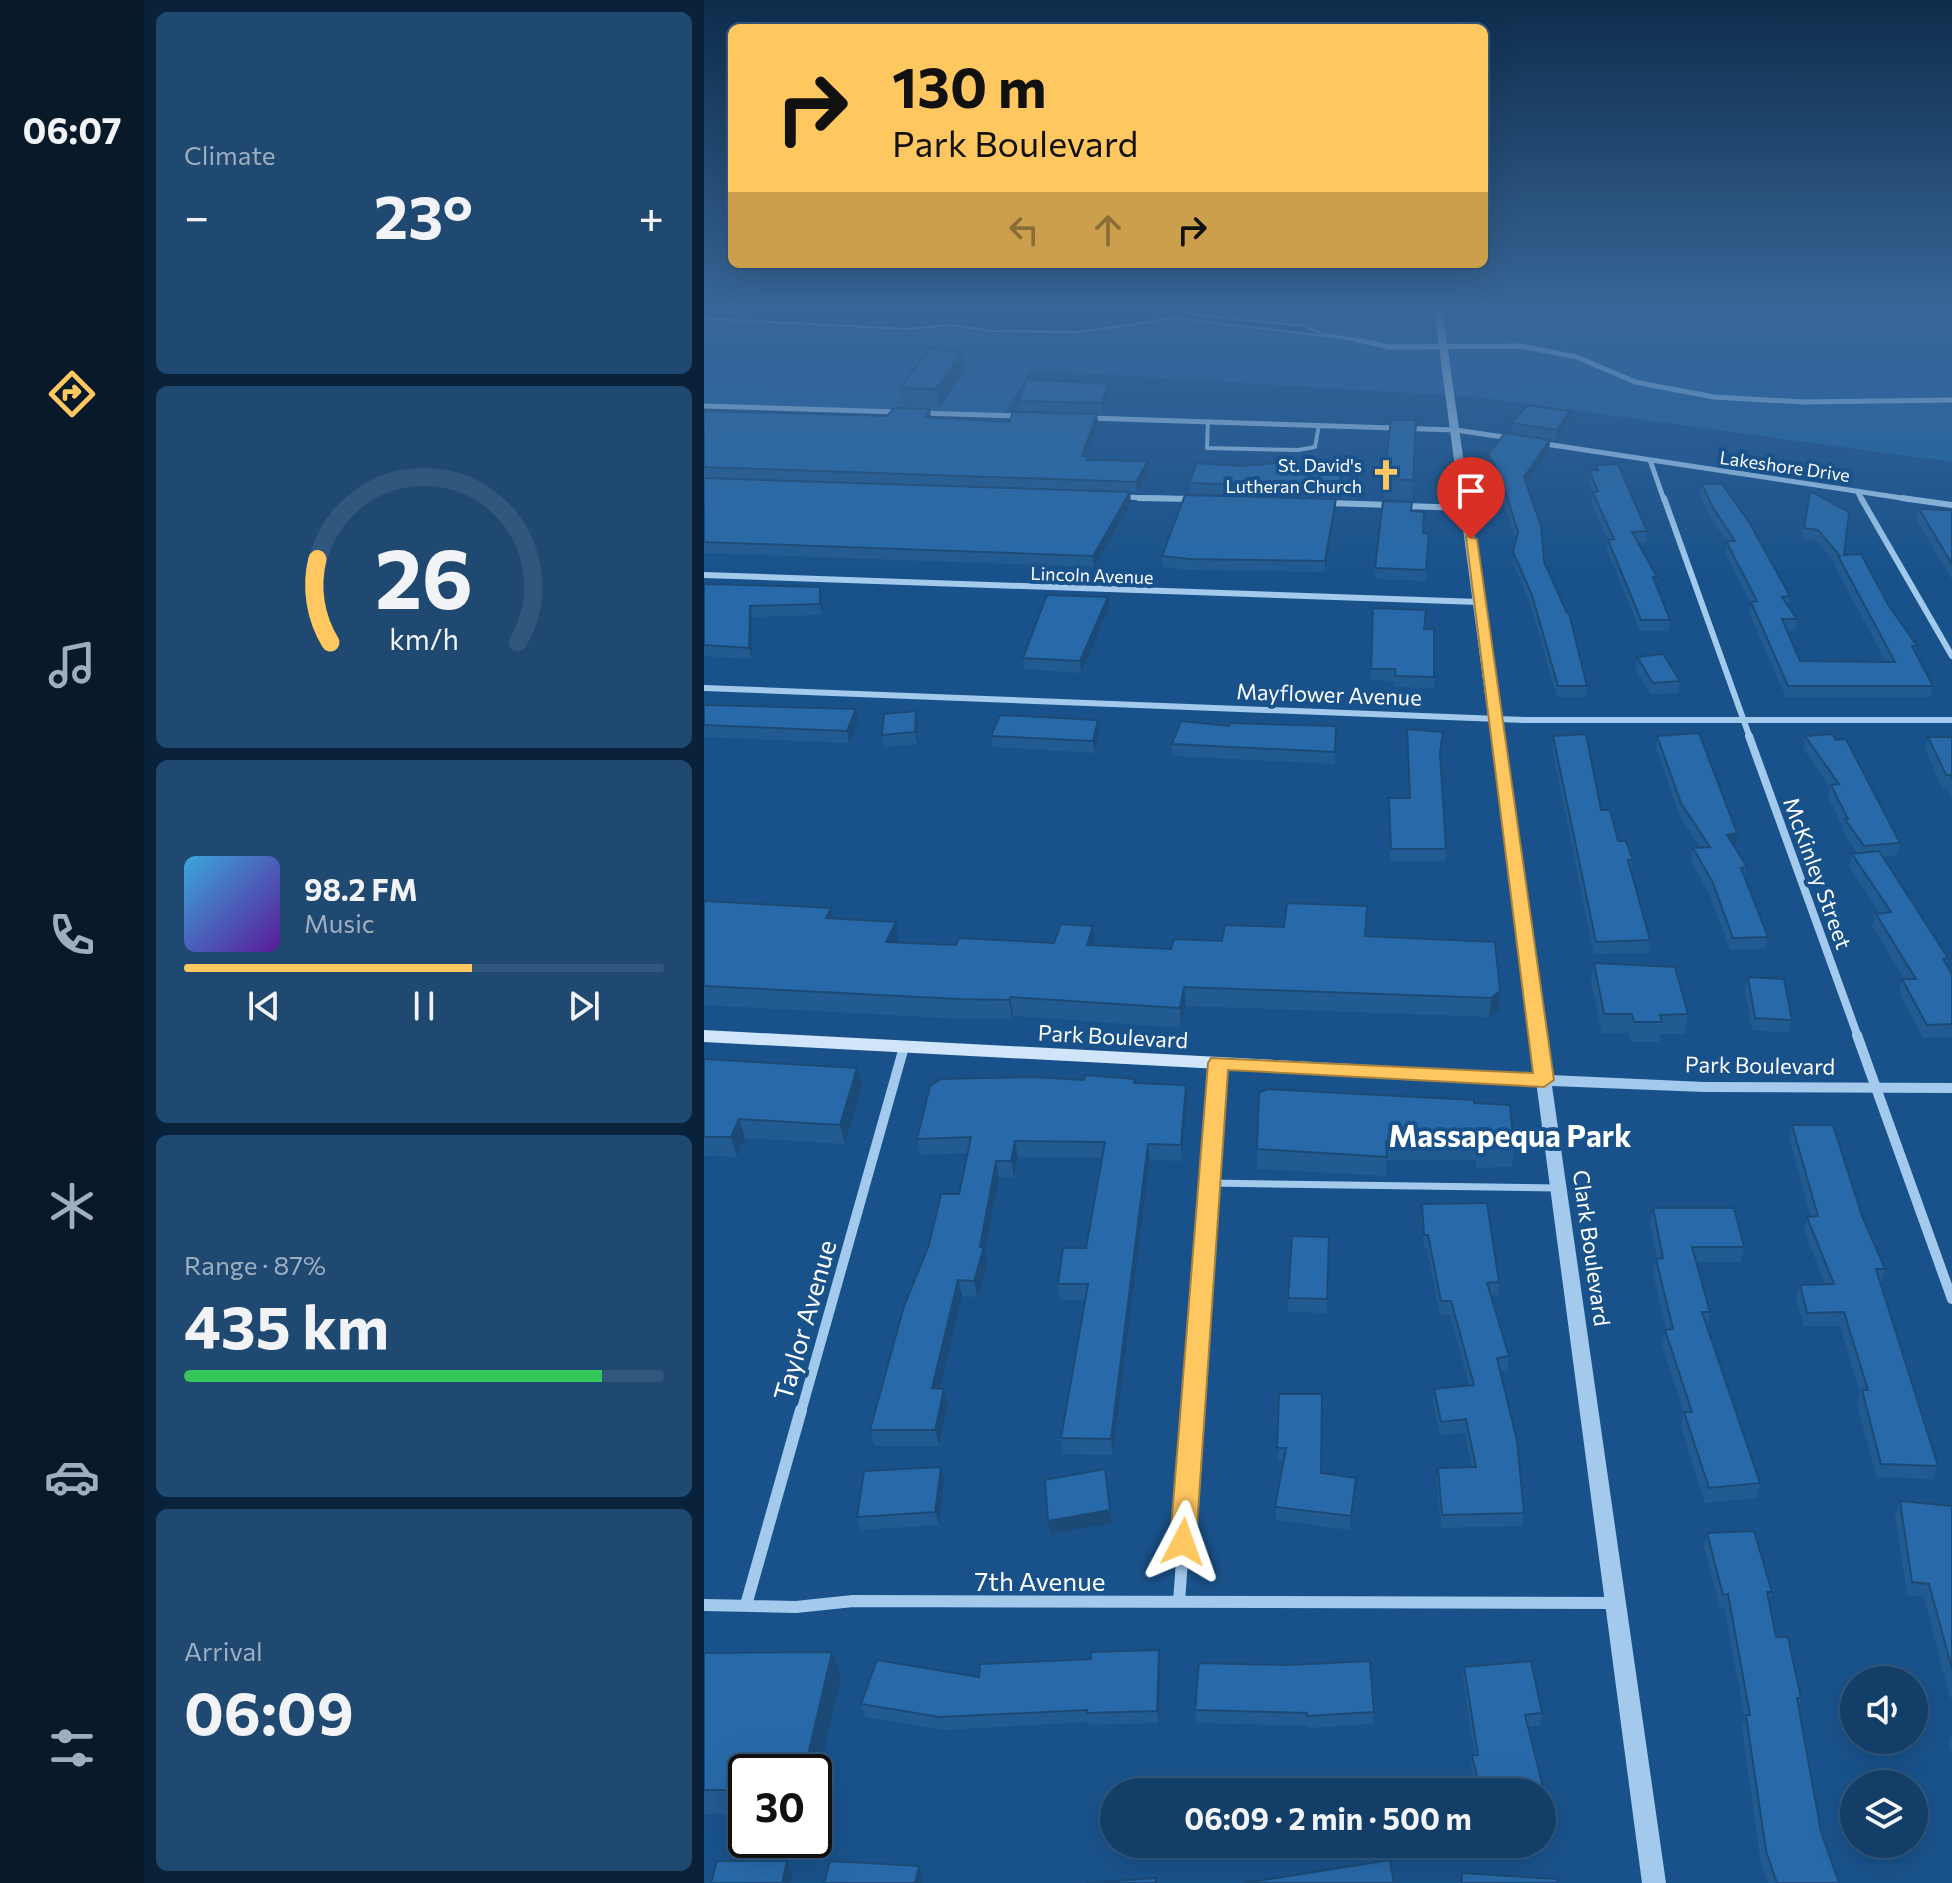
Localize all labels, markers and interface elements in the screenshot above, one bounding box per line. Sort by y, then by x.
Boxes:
text: 130 m [892,51,1047,120]
icon: right [760,56,864,160]
text: 06:07 [22,107,122,151]
text: Park Boulevard [892,120,1138,164]
text: Climate [184,139,276,170]
text: 23° [374,178,473,251]
text: − [184,188,209,242]
text: + [638,188,664,242]
icon: left [1002,208,1046,252]
icon: ahead [1086,208,1130,252]
icon: right [1170,208,1214,252]
icon: directions [44,366,100,422]
street label: Lakeshore Drive [1719,446,1851,486]
place label: St. David's Lutheran Church [1225,454,1362,497]
pin [1437,457,1505,539]
church icon: St. David's Lutheran Church [1369,458,1403,492]
icon: arrive [1449,469,1493,513]
text: 26 [375,524,473,626]
street label: Lincoln Avenue [1030,562,1154,588]
text: km/h [389,621,459,656]
icon: music [44,637,100,693]
street label: Mayflower Avenue [1236,677,1422,711]
street label: McKinley Street [1778,793,1858,953]
text: 98.2 FM [304,870,418,907]
icon: phone [44,907,100,963]
text: Music [304,907,375,938]
icon: previous [242,984,286,1028]
icon: pause [402,984,446,1028]
icon: next [562,984,606,1028]
street label: Park Boulevard [1037,1019,1189,1053]
street label: Park Boulevard [1685,1050,1835,1080]
district label: Massapequa Park [1389,1116,1631,1153]
street label: Clark Boulevard [1568,1168,1616,1328]
icon: climate [44,1178,100,1234]
street label: Taylor Avenue [766,1236,842,1404]
text: Range · 87% [184,1249,326,1280]
text: 435 km [184,1288,389,1361]
icon: car [44,1449,100,1505]
position arrow [1141,1500,1225,1584]
street label: 7th Avenue [975,1565,1105,1596]
text: Arrival [184,1635,263,1666]
map controls [1840,1666,1928,1858]
button: sound [1840,1666,1928,1754]
text: 06:09 [184,1674,354,1747]
icon: filters [44,1720,100,1776]
speed limit sign: 30 [728,1754,832,1858]
button: layers [1840,1770,1928,1858]
text: 06:09 · 2 min · 500 m [1184,1799,1472,1836]

